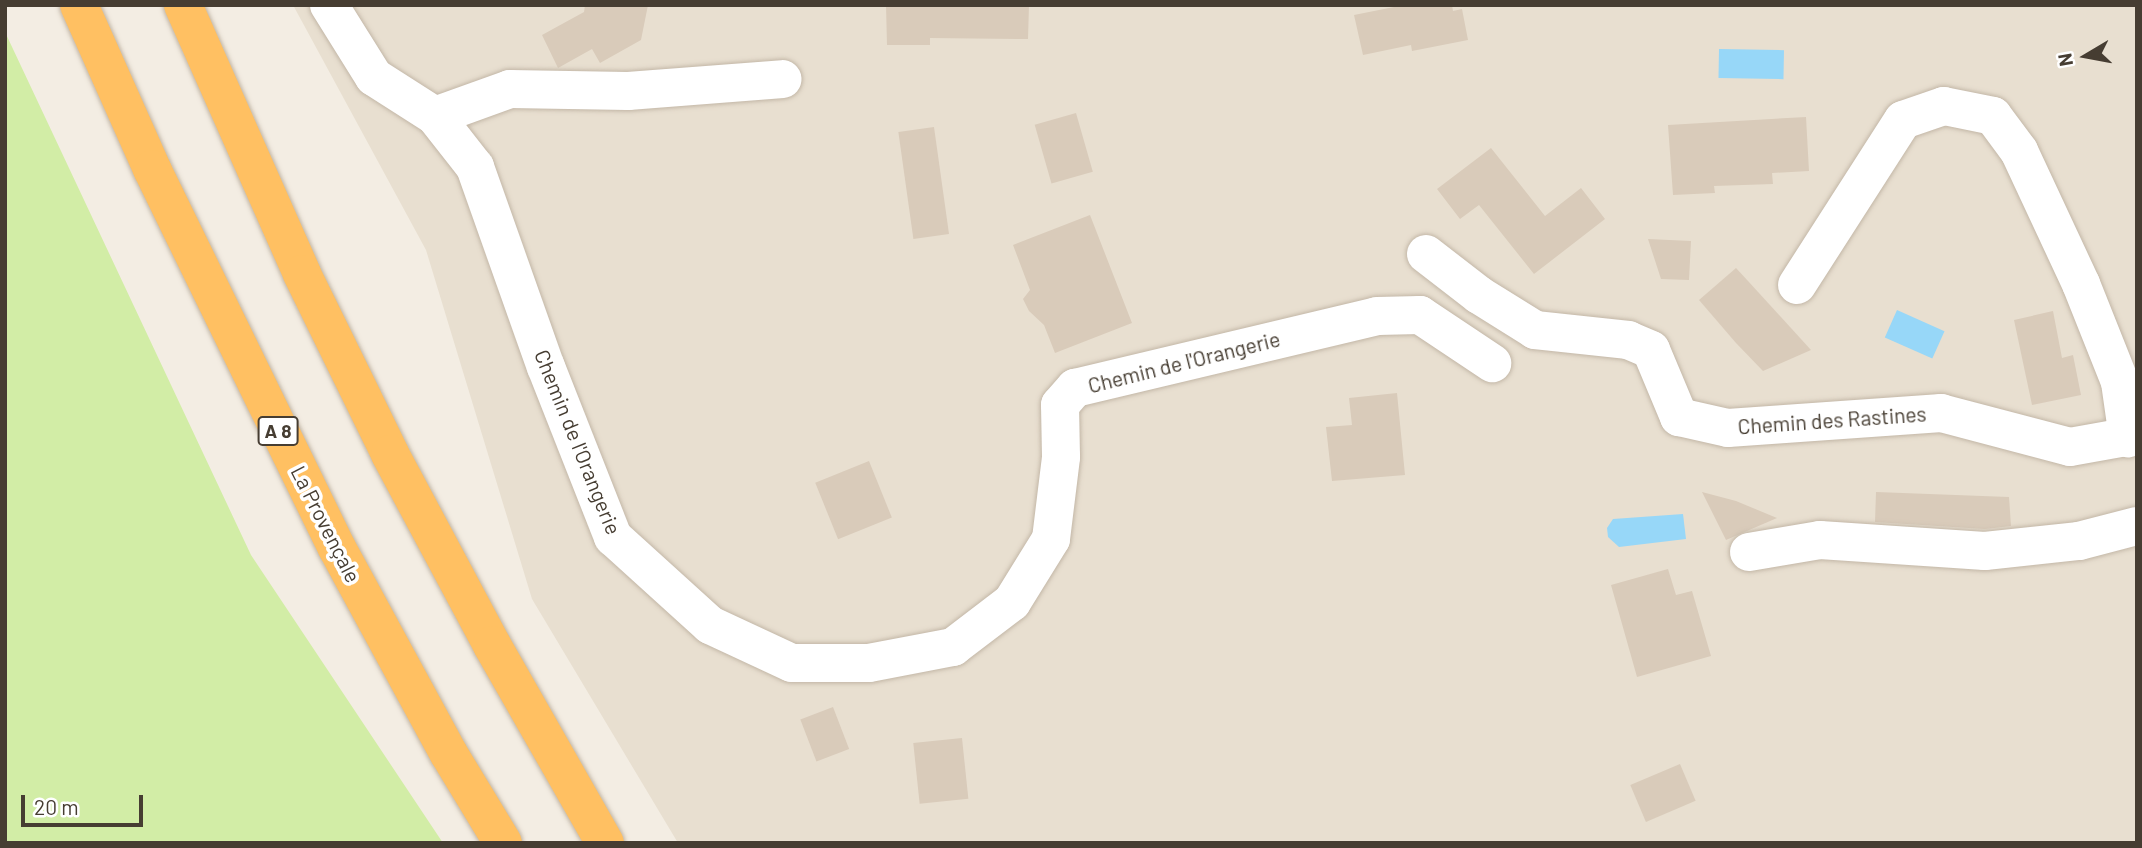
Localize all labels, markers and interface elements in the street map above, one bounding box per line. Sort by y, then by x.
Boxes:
north arrow [2051,21,2121,91]
text: N [2052,52,2077,68]
street label: Chemin de l'Orangerie [1085,326,1283,398]
street label: Chemin de l'Orangerie [529,346,627,538]
street label: Chemin des Rastines [1737,401,1927,439]
road number: A 8 [257,416,299,446]
street label: La Provençale [286,461,366,587]
scale bar [24,782,147,826]
text: 20 m [34,794,79,819]

